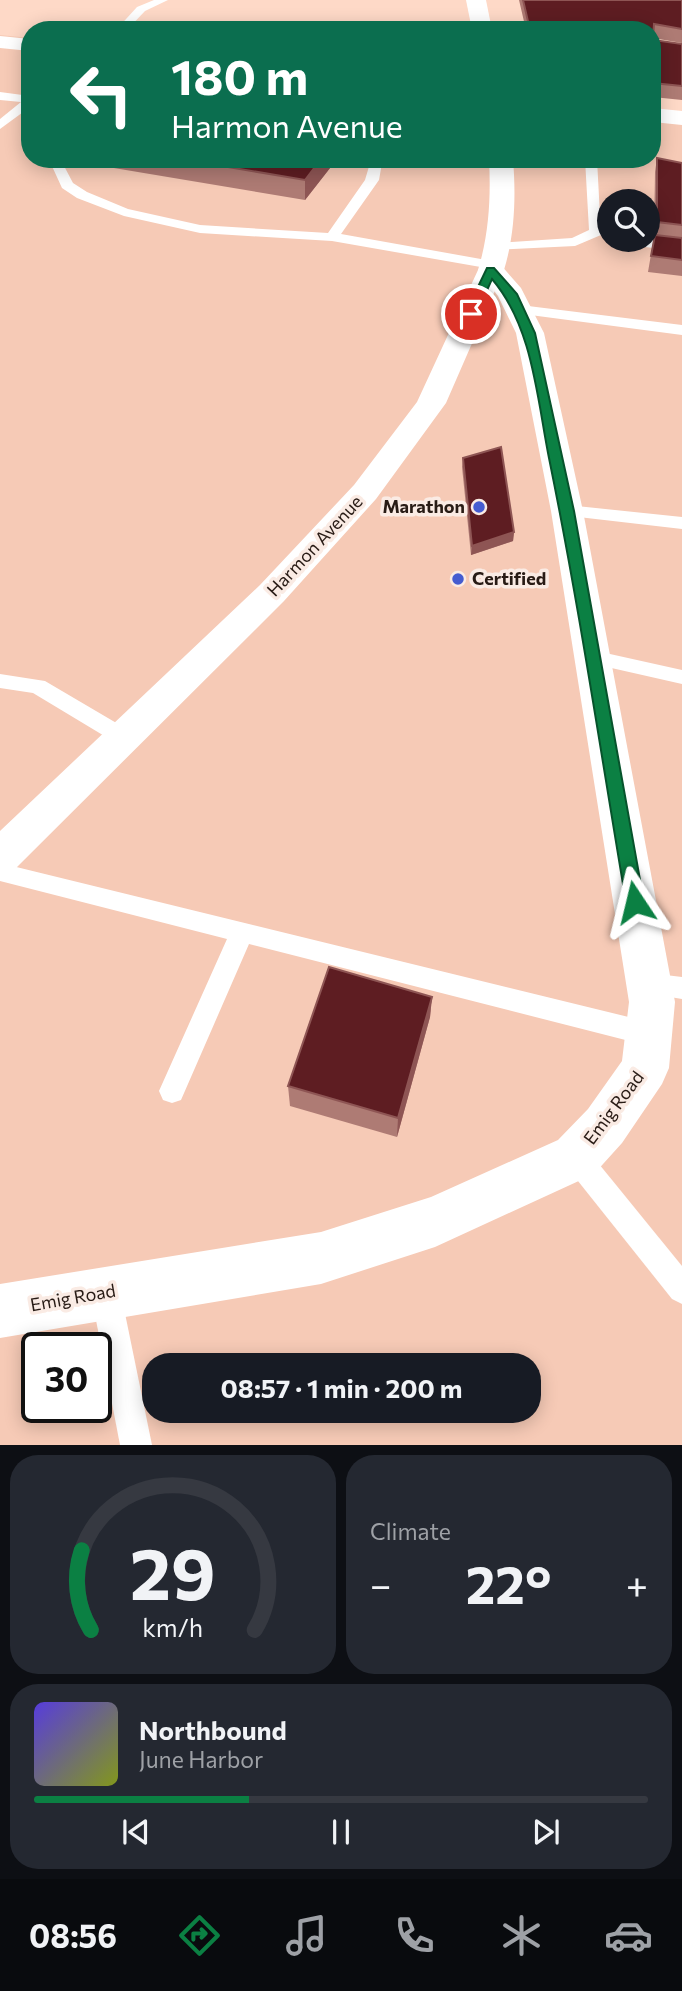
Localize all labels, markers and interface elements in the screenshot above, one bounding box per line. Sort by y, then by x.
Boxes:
text: 180 m [171,45,308,105]
icon: left [56,49,147,140]
text: Harmon Avenue [171,105,403,145]
map controls [597,189,660,252]
button: search [597,189,660,252]
pin [441,284,501,344]
icon: arrive [452,295,490,333]
street label: Harmon Avenue [262,490,367,600]
place label: Marathon [382,495,465,517]
marker: Marathon [471,499,487,515]
place label: Certified [472,567,546,589]
marker: Certified [450,571,466,587]
position arrow [598,865,672,939]
street label: Emig Road [578,1066,648,1148]
street label: Emig Road [28,1279,117,1315]
speed limit sign: 30 [21,1332,112,1423]
text: 08:57 · 1 min · 200 m [221,1372,462,1403]
text: Climate [370,1517,451,1545]
text: 29 [130,1527,216,1616]
text: 22° [466,1551,551,1615]
text: − [370,1560,392,1607]
text: + [626,1560,648,1607]
text: km/h [143,1612,203,1642]
text: Northbound [139,1714,287,1745]
text: June Harbor [139,1745,263,1773]
icon: previous [117,1813,155,1851]
icon: pause [322,1813,360,1851]
icon: next [527,1813,565,1851]
icon: directions [175,1911,224,1960]
icon: music [282,1911,331,1960]
icon: phone [390,1911,439,1960]
icon: climate [497,1911,546,1960]
icon: car [604,1911,653,1960]
text: 08:56 [29,1915,117,1955]

